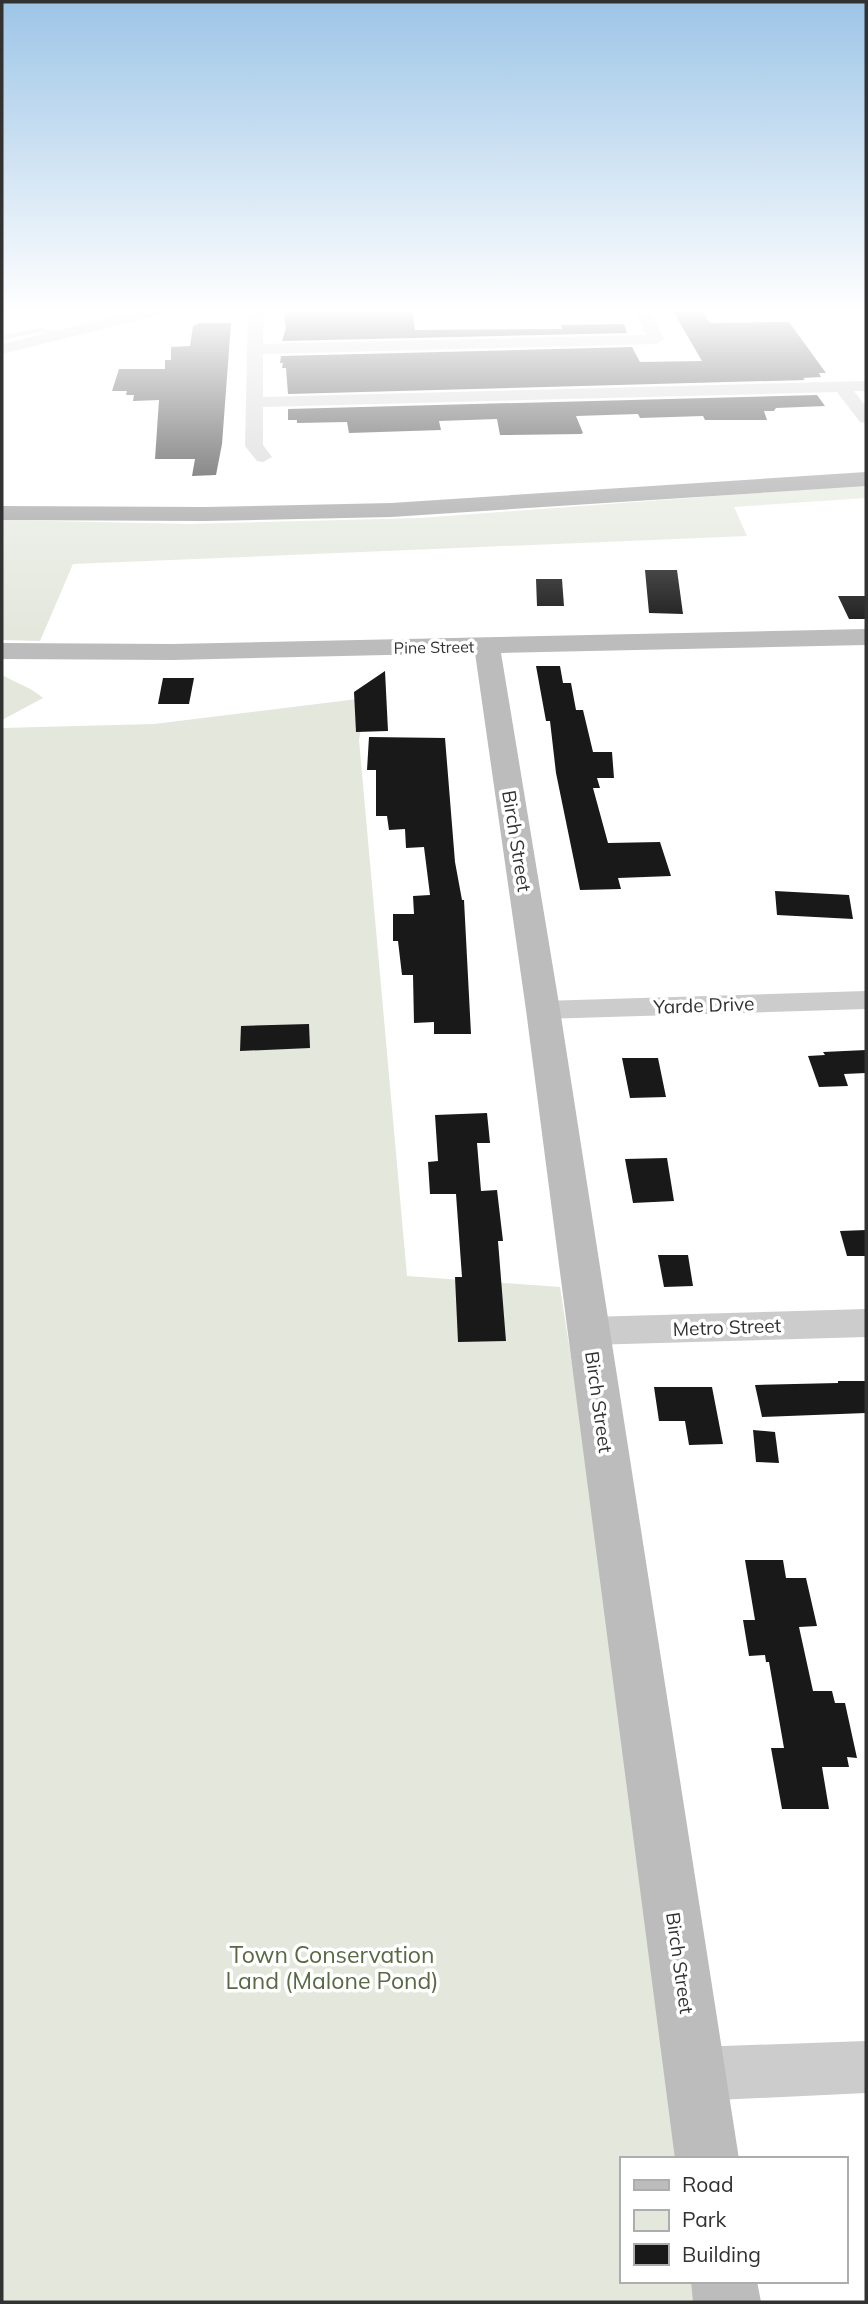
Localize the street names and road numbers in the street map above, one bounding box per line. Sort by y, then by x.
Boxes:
street label: Pine Street [393,636,475,658]
street label: Birch Street [497,789,537,894]
street label: Yarde Drive [652,991,755,1019]
street label: Metro Street [672,1313,782,1341]
street label: Birch Street [580,1350,618,1455]
street label: Birch Street [661,1911,699,2016]

